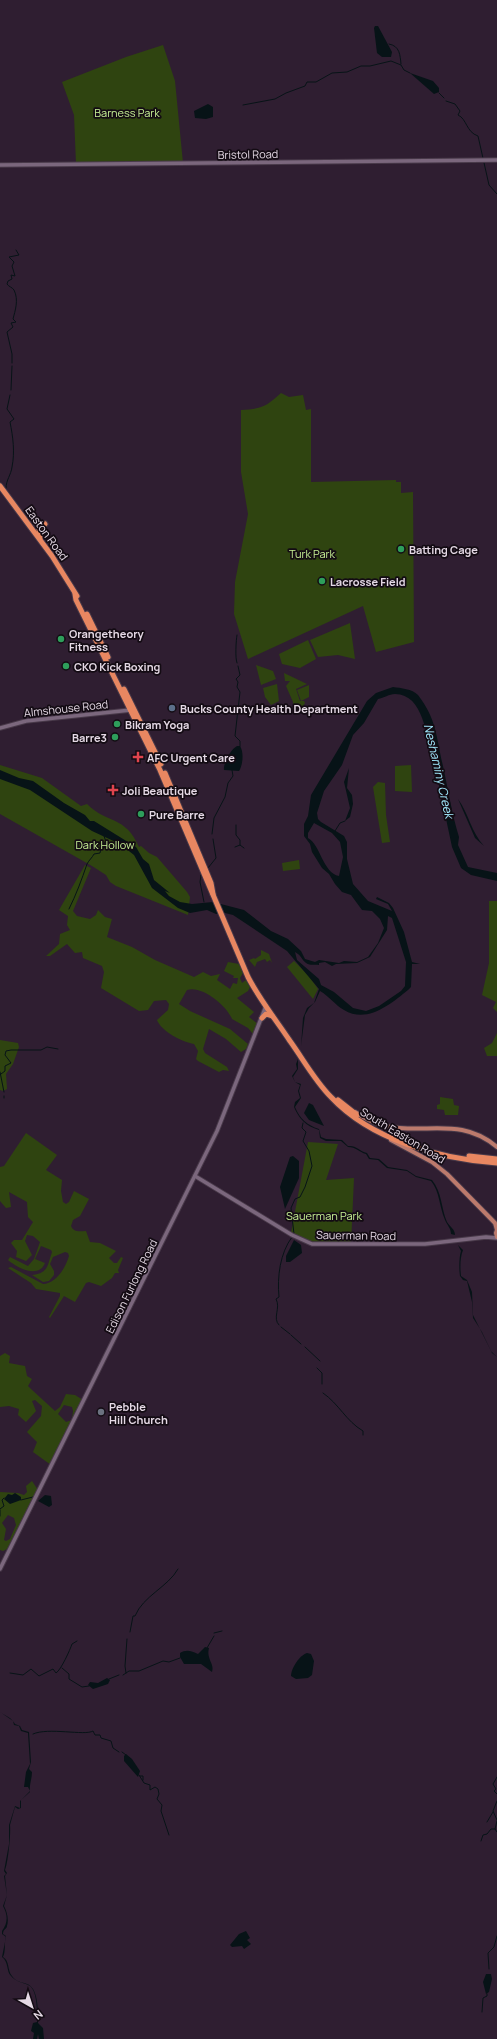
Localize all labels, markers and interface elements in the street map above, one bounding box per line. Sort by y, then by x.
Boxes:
park label: Barness Park [94,105,160,120]
street label: Bristol Road [218,146,278,162]
street label: Easton Road [22,503,72,563]
place label: Batting Cage [409,542,478,557]
marker: Batting Cage [396,544,406,554]
park label: Turk Park [289,546,336,561]
place label: Lacrosse Field [330,574,406,589]
marker: Lacrosse Field [317,576,327,586]
place label: Orangetheory Fitness [69,626,144,654]
marker: Orangetheory Fitness [56,634,66,644]
place label: CKO Kick Boxing [74,659,160,674]
marker: CKO Kick Boxing [61,661,71,671]
street label: Almshouse Road [23,696,109,720]
place label: Bucks County Health Department [180,701,358,716]
marker: Bucks County Health Department [167,703,177,713]
place label: Bikram Yoga [125,717,189,732]
marker: Bikram Yoga [112,719,122,729]
water label: Neshaminy Creek [420,722,459,822]
place label: Barre3 [72,730,107,745]
marker: Barre3 [110,732,120,742]
place label: AFC Urgent Care [147,750,235,765]
marker: AFC Urgent Care [132,751,144,763]
place label: Joli Beautique [122,783,198,798]
marker: Joli Beautique [107,784,119,796]
place label: Pure Barre [149,807,205,822]
marker: Pure Barre [136,809,146,819]
park label: Dark Hollow [75,837,135,852]
street label: South Easton Road [358,1104,448,1166]
park label: Sauerman Park [286,1208,362,1223]
street label: Sauerman Road [316,1227,396,1243]
street label: Edison Furlong Road [102,1237,160,1335]
place label: Pebble Hill Church [109,1399,168,1427]
marker: Pebble Hill Church [96,1407,106,1417]
north arrow [12,1987,52,2027]
text: N [31,2007,46,2024]

